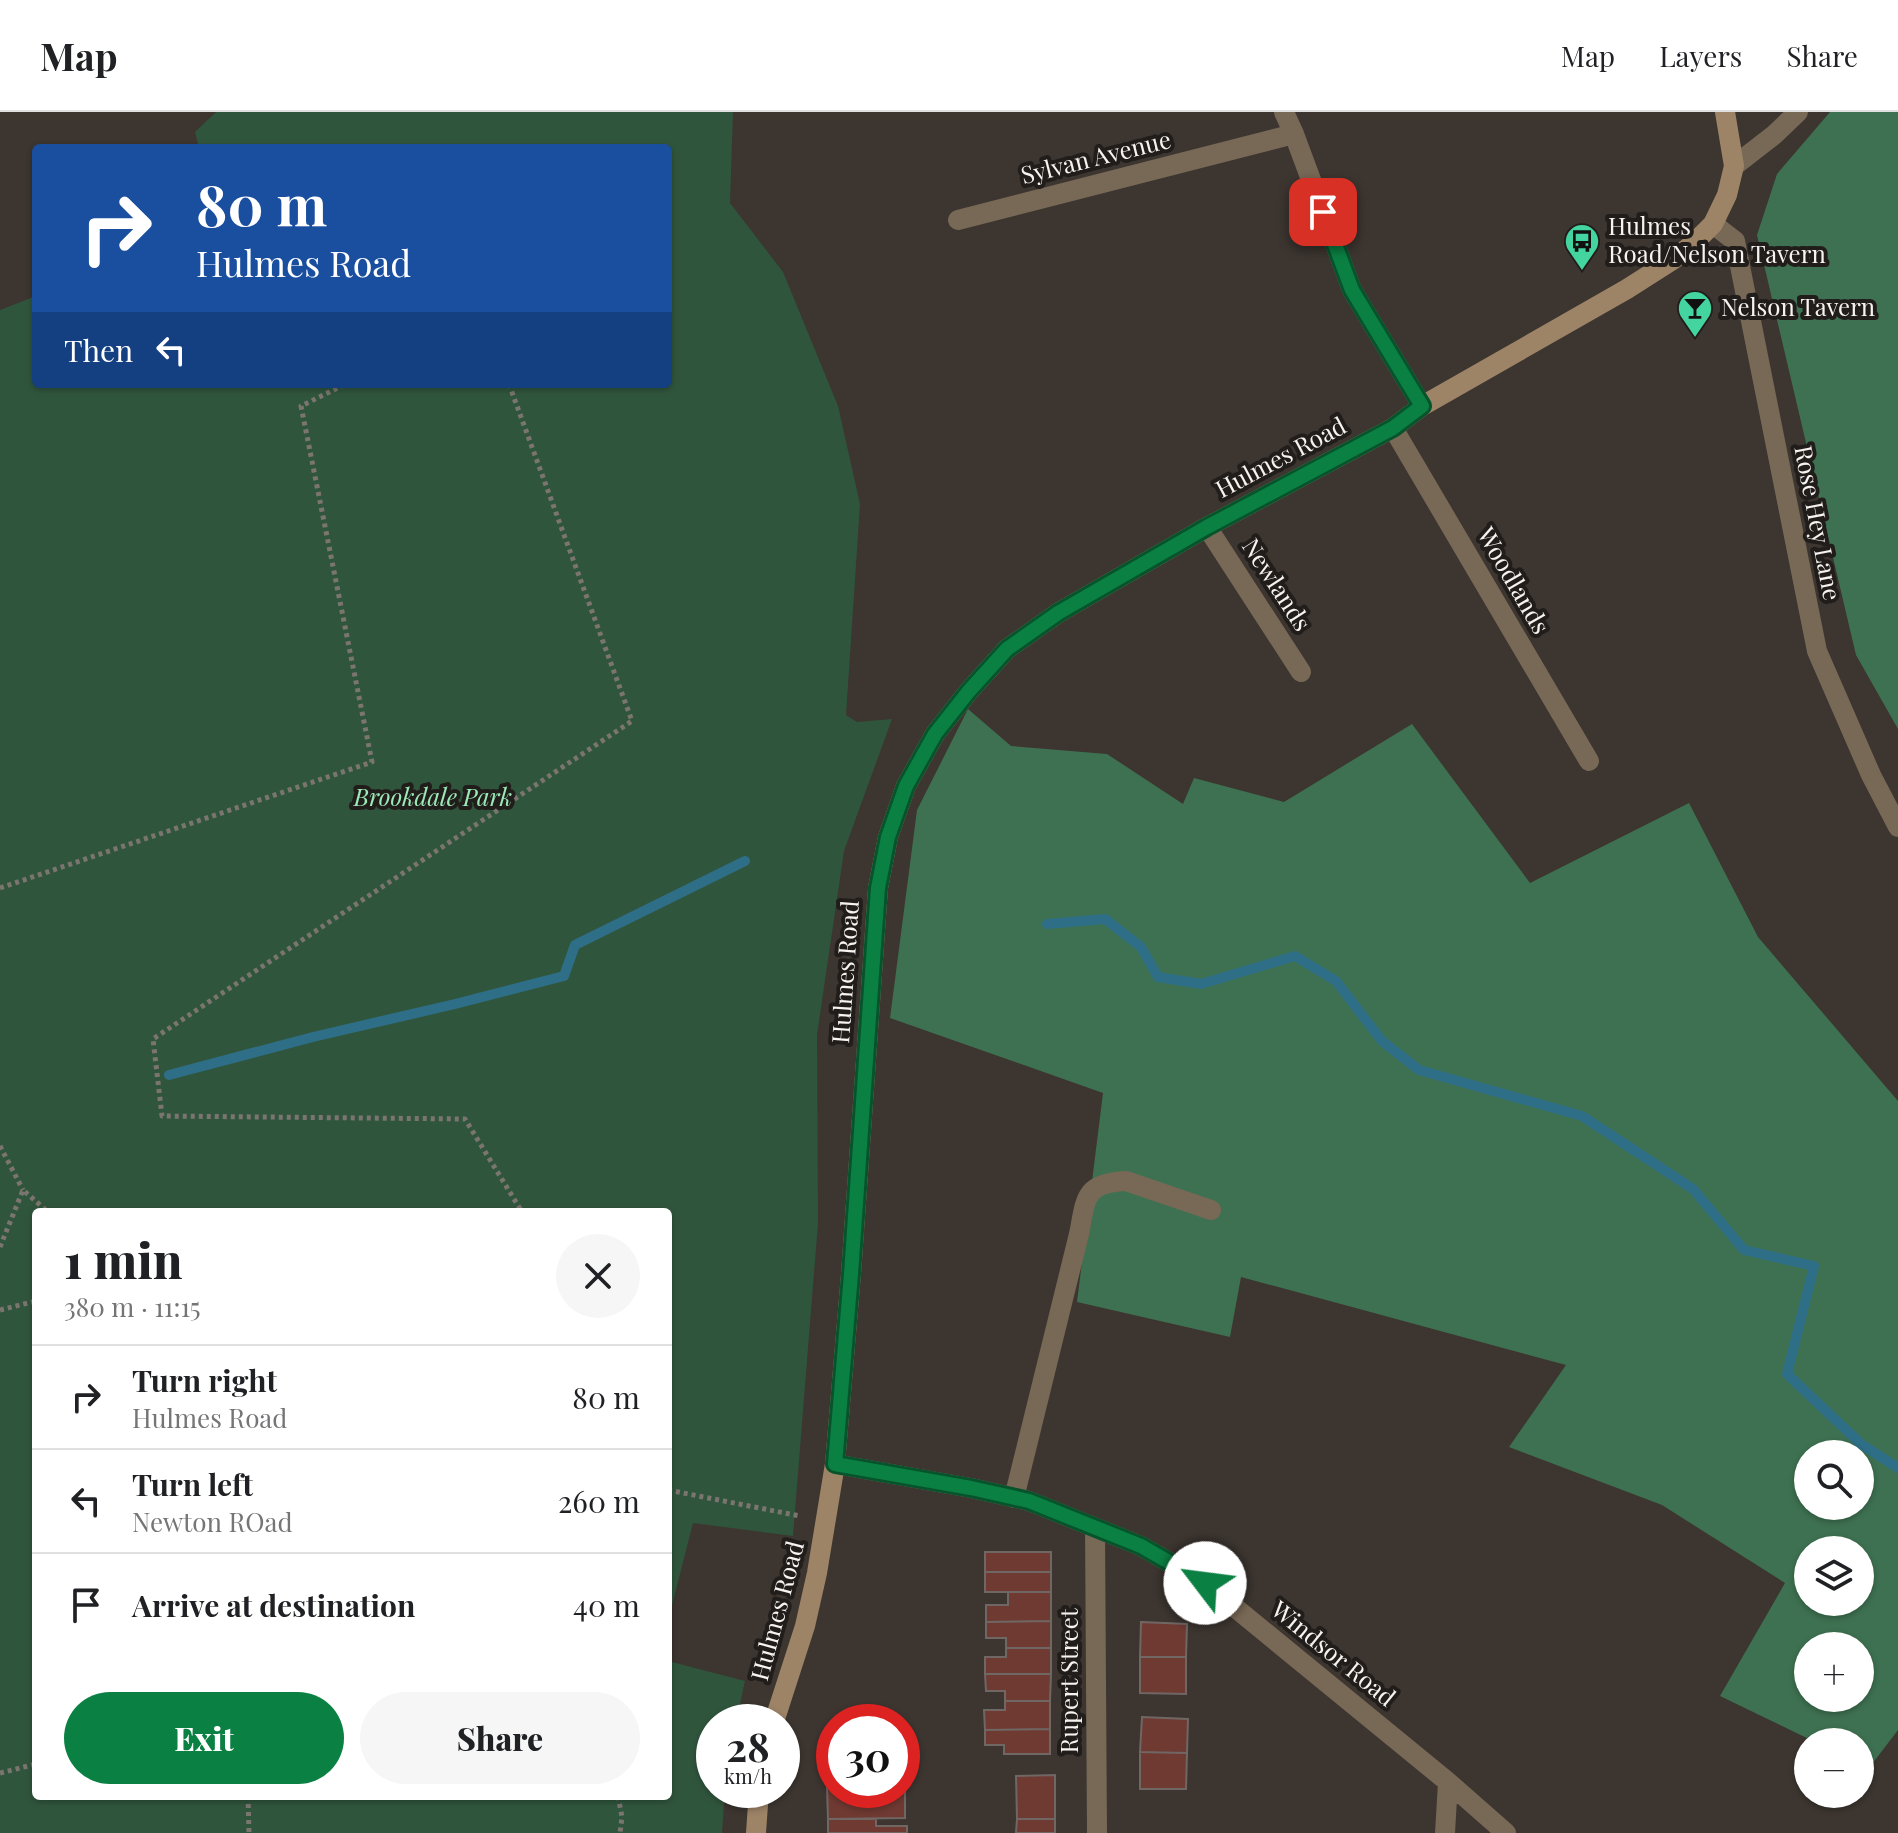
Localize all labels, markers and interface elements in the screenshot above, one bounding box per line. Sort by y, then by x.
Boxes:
text: Map [40,30,117,81]
text: Map [1561,37,1615,74]
text: Layers [1659,37,1742,74]
text: Share [1786,37,1858,74]
street label: Sylvan Avenue [1017,122,1174,190]
text: 80 m [196,166,327,241]
icon: right [64,176,168,280]
pin [1289,178,1357,246]
icon: arrive [1301,190,1345,234]
place label: Hulmes Road/Nelson Tavern [1608,209,1826,269]
bus stop icon: Hulmes Road/Nelson Tavern [1563,222,1601,272]
text: Hulmes Road [196,238,411,286]
bar icon: Nelson Tavern [1676,289,1714,339]
place label: Nelson Tavern [1721,290,1875,322]
icon: left [149,328,193,372]
text: Then [64,330,133,370]
street label: Hulmes Road [1209,408,1351,504]
street label: Rose Hey Lane [1788,442,1850,603]
street label: Woodlands [1471,520,1558,639]
street label: Newlands [1236,531,1319,636]
park label: Brookdale Park [353,780,512,812]
street label: Hulmes Road [823,899,865,1045]
text: 1 min [64,1227,182,1291]
button: close [556,1234,640,1318]
text: 380 m · 11:15 [64,1289,200,1324]
text: Turn right [132,1360,277,1400]
icon: right [64,1375,108,1419]
text: 80 m [572,1377,640,1417]
text: Hulmes Road [132,1400,287,1435]
map controls [1794,1440,1874,1808]
button: search [1794,1440,1874,1520]
text: Turn left [132,1464,253,1504]
icon: left [64,1479,108,1523]
text: 260 m [558,1481,640,1521]
text: Newton ROad [132,1504,293,1539]
button: layers [1794,1536,1874,1616]
street label: Hulmes Road [742,1537,810,1684]
position arrow [1163,1541,1247,1625]
icon: arrive [64,1583,108,1627]
text: Arrive at destination [132,1585,415,1625]
text: 40 m [573,1585,640,1625]
street label: Windsor Road [1265,1592,1403,1712]
street label: Rupert Street [1052,1608,1084,1753]
button: + [1794,1632,1874,1712]
button: Exit [64,1692,344,1784]
button: Share [360,1692,640,1784]
speed limit sign: 30 [816,1704,920,1808]
text: 28 [726,1719,770,1772]
button: − [1794,1728,1874,1808]
text: km/h [724,1762,772,1789]

